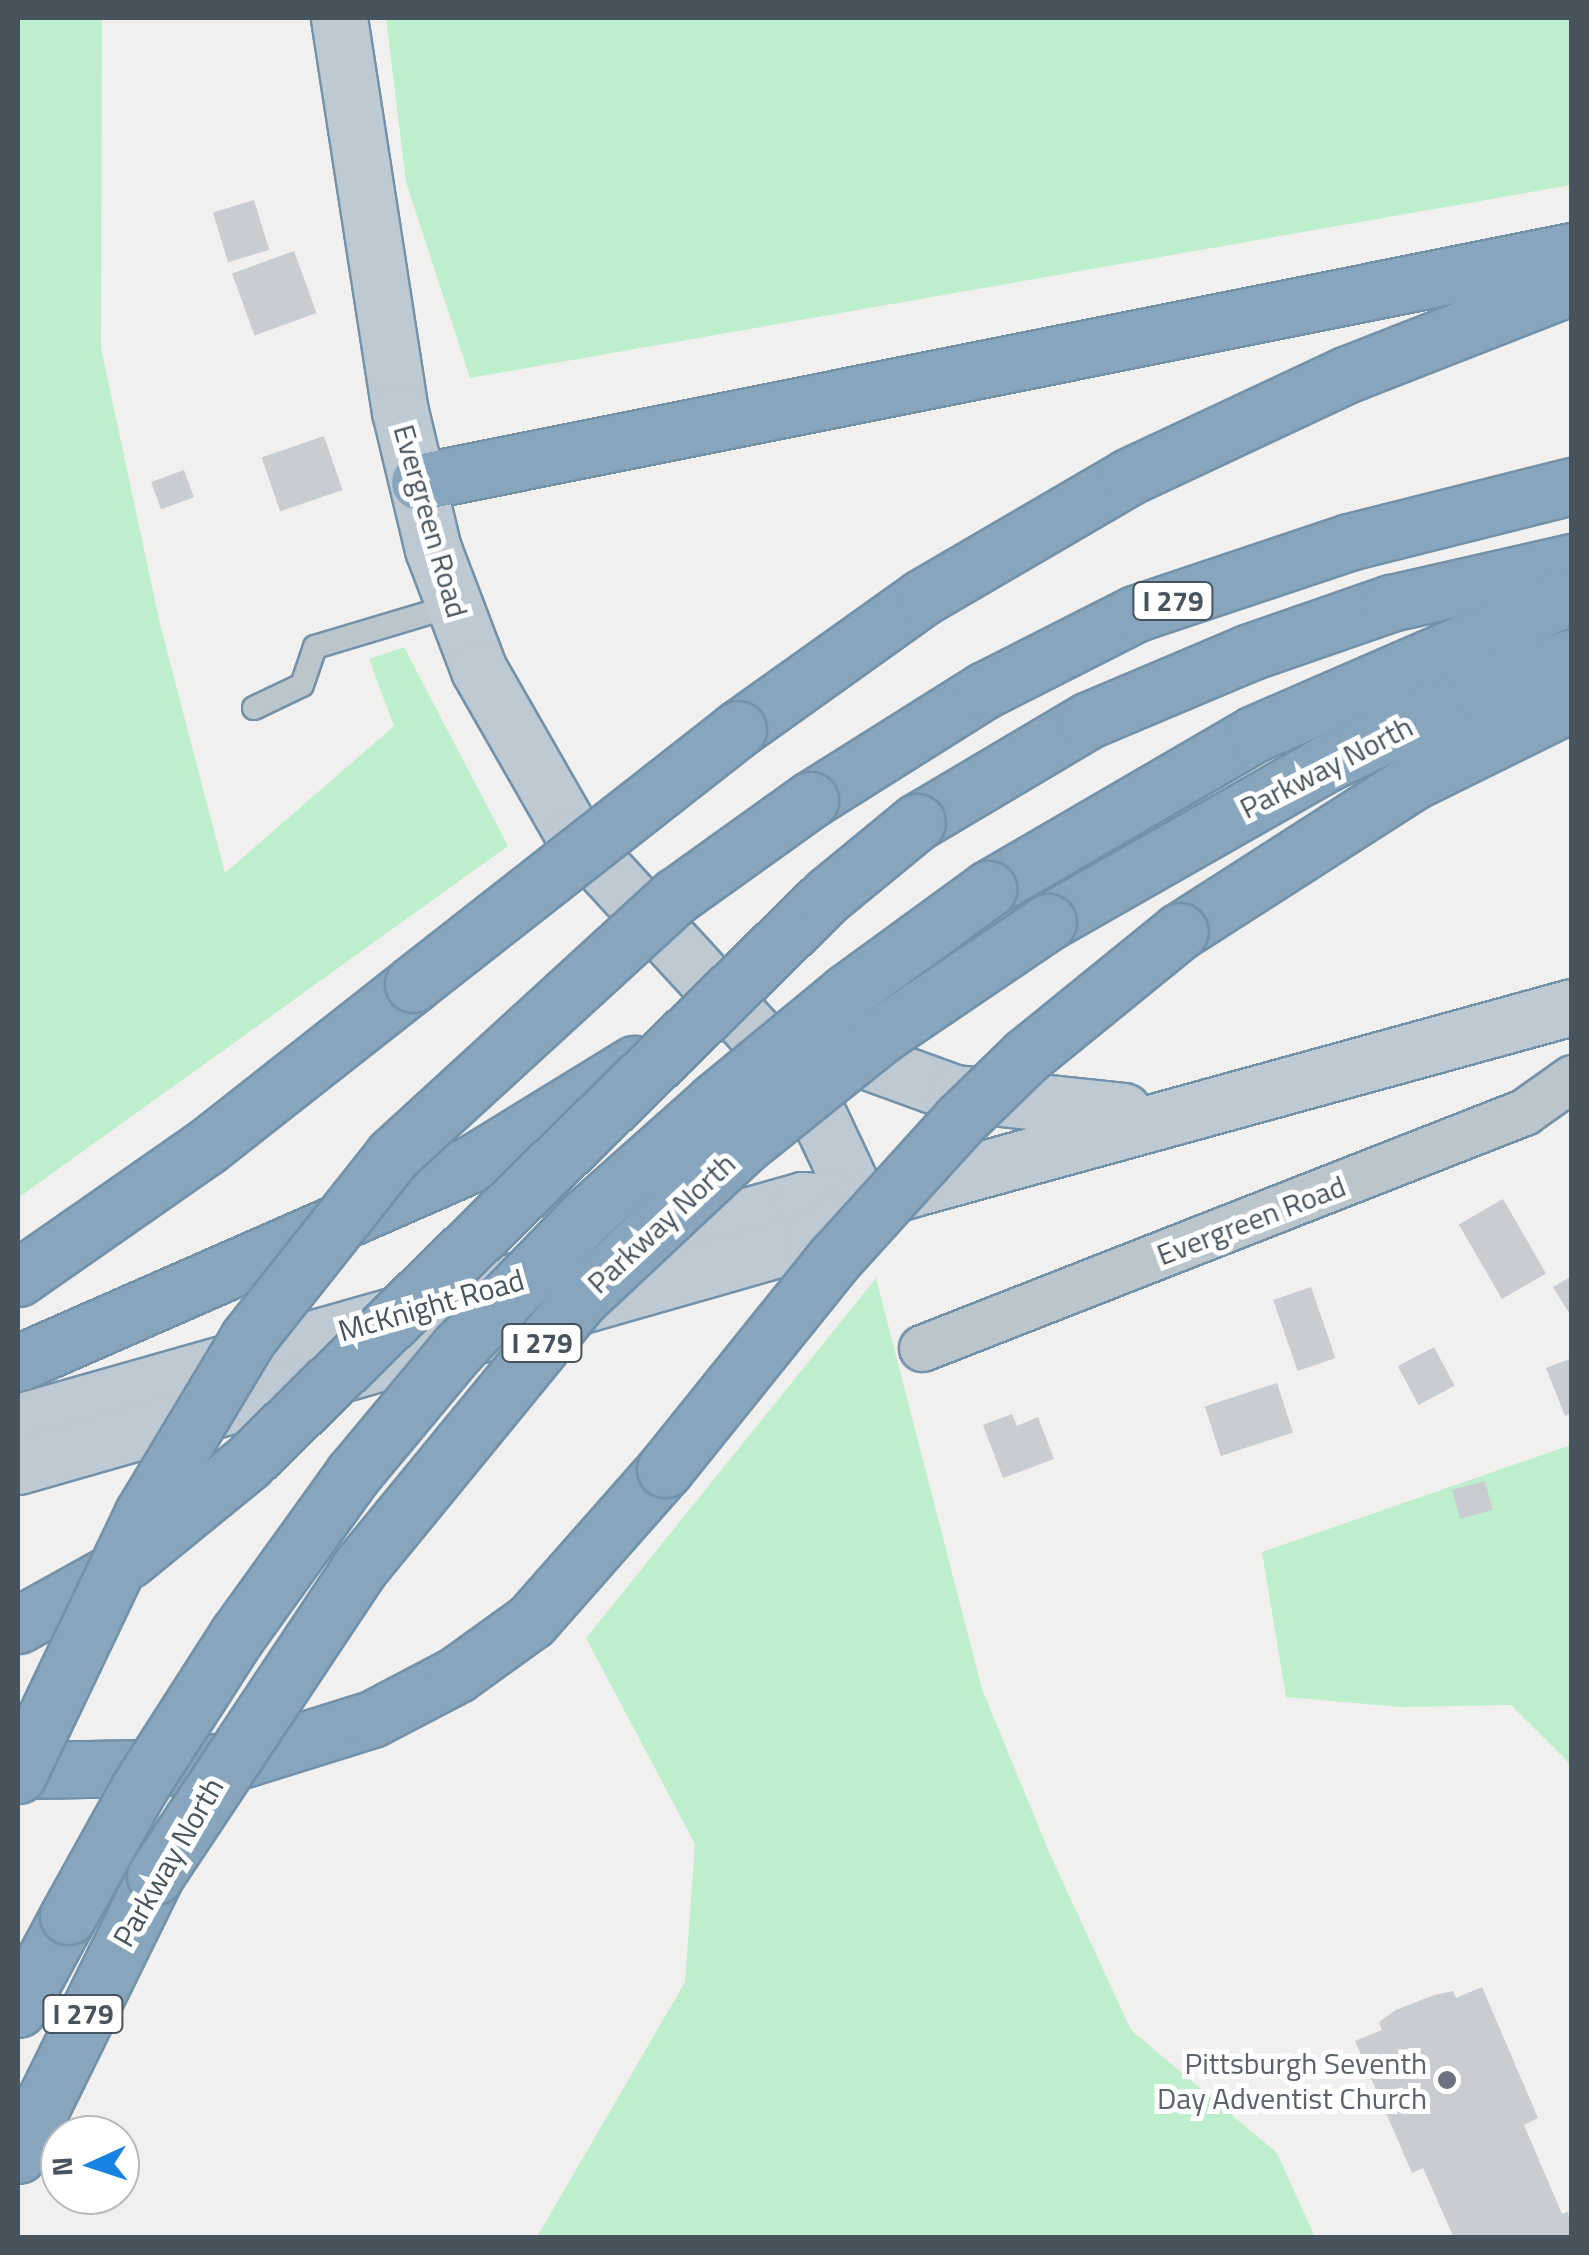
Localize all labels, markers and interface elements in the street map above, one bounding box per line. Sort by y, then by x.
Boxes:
street label: Evergreen Road [386,420,476,622]
road number: I 279 [1130,578,1216,624]
street label: Parkway North [1234,708,1418,826]
street label: Parkway North [580,1145,742,1301]
street label: Evergreen Road [1152,1168,1350,1272]
street label: McKnight Road [334,1261,528,1349]
road number: I 279 [500,1320,584,1366]
street label: Parkway North [105,1771,231,1953]
road number: I 279 [41,1991,126,2037]
place label: Pittsburgh Seventh Day Adventist Church [1157,2045,1427,2116]
marker: Pittsburgh Seventh Day Adventist Church [1436,2069,1458,2091]
north arrow [40,2115,140,2215]
text: N [40,2156,84,2177]

